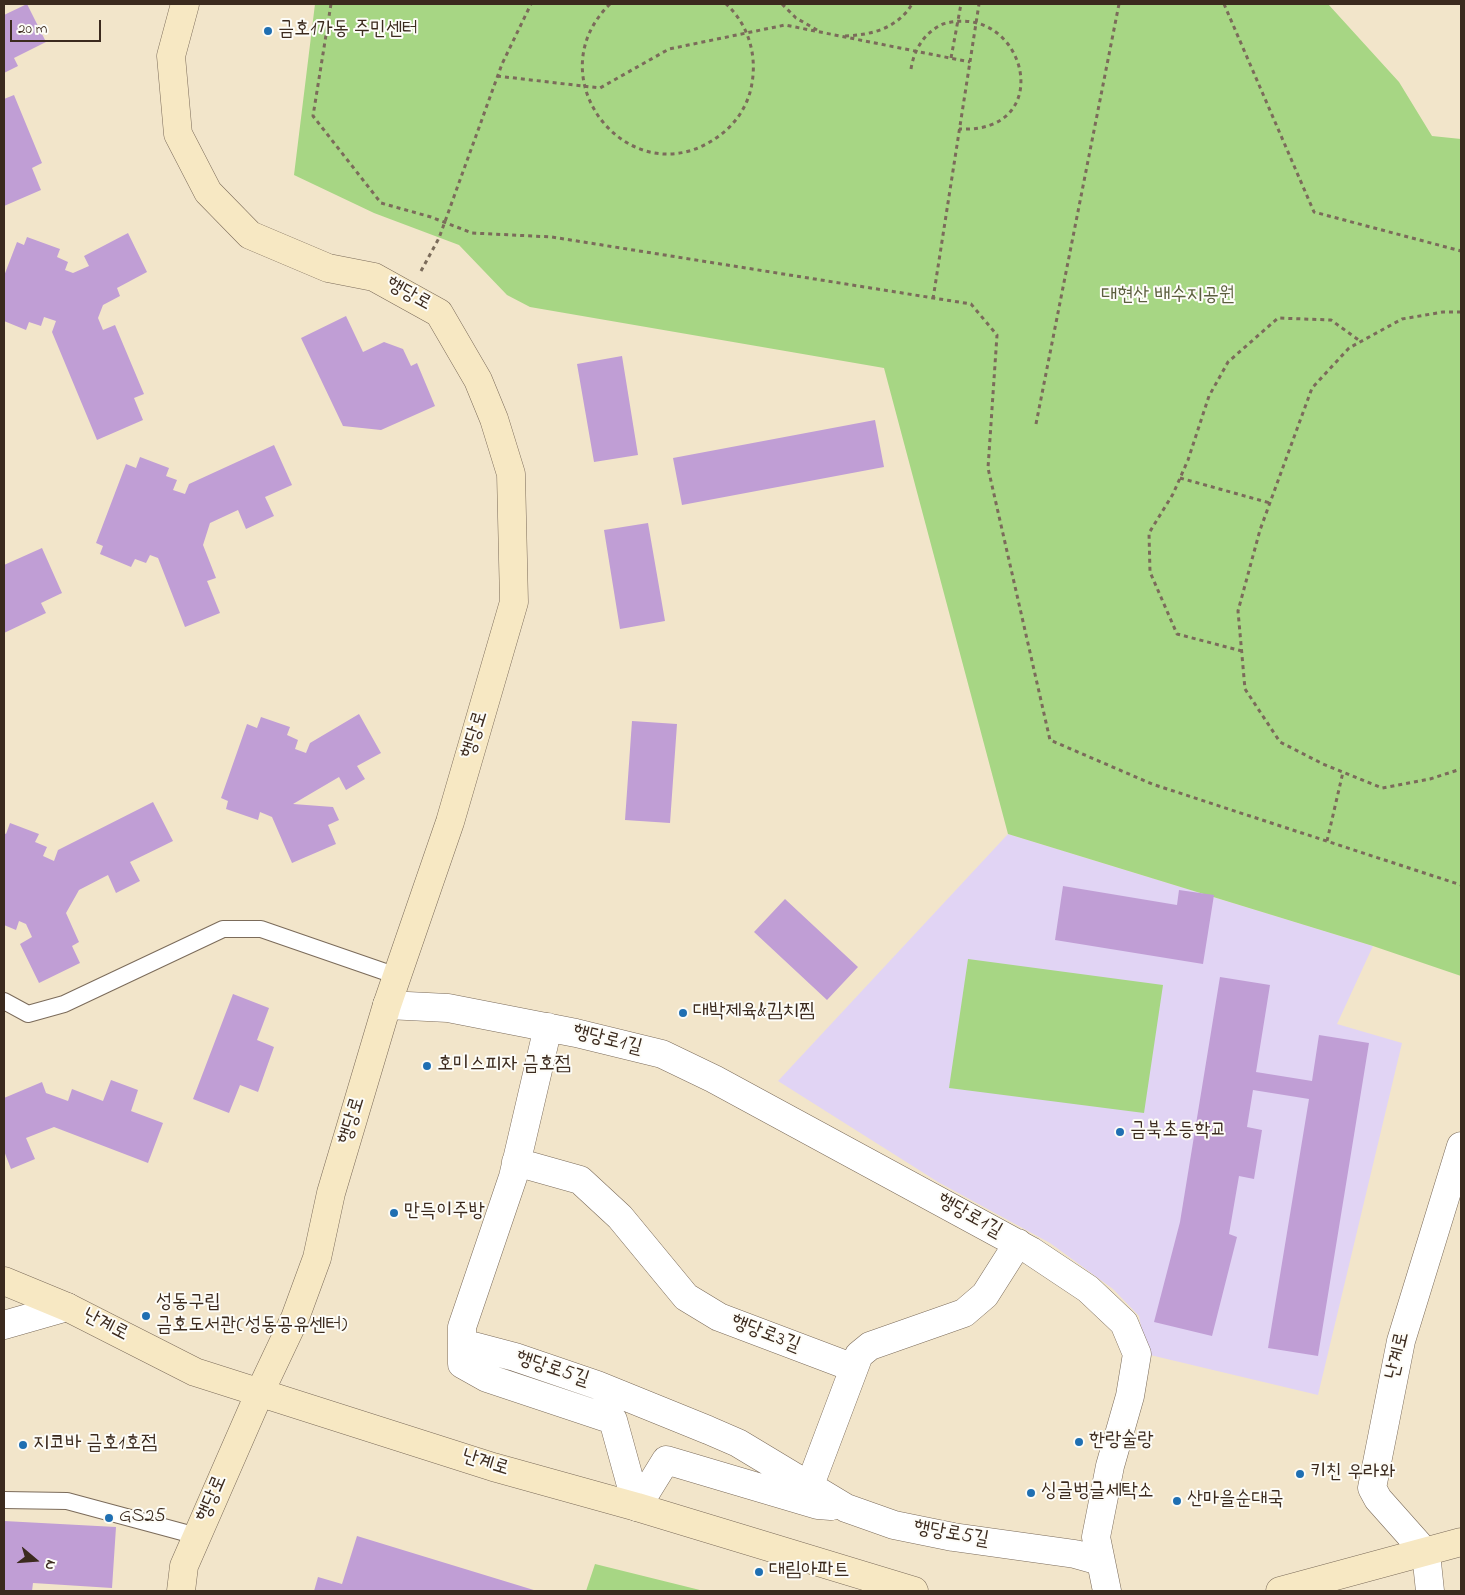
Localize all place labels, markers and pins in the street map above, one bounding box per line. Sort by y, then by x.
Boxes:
place label: 금호1가동 주민센터 [278,19,418,43]
marker: 금호1가동 주민센터 [262,25,274,37]
place label: 대박제육&김치찜 [693,1001,815,1025]
marker: 대박제육&김치찜 [677,1007,689,1019]
place label: 호미스피자 금호점 [437,1054,571,1078]
marker: 호미스피자 금호점 [421,1060,433,1072]
place label: 금북초등학교 [1130,1120,1227,1144]
marker: 금북초등학교 [1114,1126,1126,1138]
place label: 만득이주방 [404,1201,484,1225]
marker: 만득이주방 [388,1207,400,1219]
place label: 성동구립 금호도서관(성동공유센터) [156,1292,347,1339]
marker: 성동구립 금호도서관(성동공유센터) [140,1310,152,1322]
place label: 한랑술랑 [1089,1430,1153,1454]
place label: 지코바 금호1호점 [33,1433,157,1457]
marker: 한랑술랑 [1073,1436,1085,1448]
marker: 지코바 금호1호점 [17,1439,29,1451]
place label: 키친 우라와 [1310,1462,1395,1486]
marker: 키친 우라와 [1294,1468,1306,1480]
place label: 싱글벙글세탁소 [1041,1481,1154,1505]
marker: 싱글벙글세탁소 [1025,1487,1037,1499]
place label: 산마을순대국 [1187,1489,1284,1513]
marker: 산마을순대국 [1171,1495,1183,1507]
place label: GS25 [119,1506,166,1530]
marker: GS25 [103,1512,115,1524]
place label: 대림아파트 [769,1560,849,1584]
marker: 대림아파트 [753,1566,765,1578]

